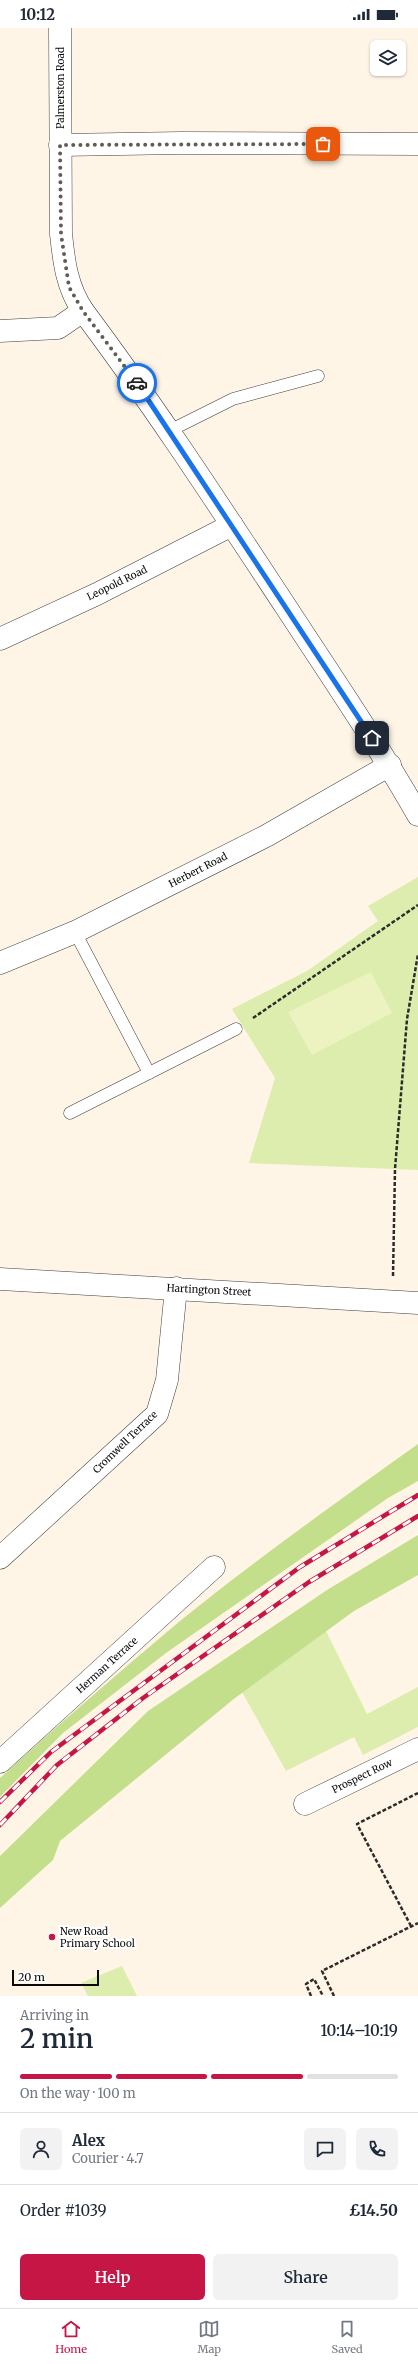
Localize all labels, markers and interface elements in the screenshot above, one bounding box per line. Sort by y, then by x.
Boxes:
text: 10:12 [20,5,55,24]
map controls [370,40,406,76]
button: layers [370,40,406,76]
street label: Palmerston Road [54,47,67,129]
pin [306,127,340,161]
icon: bag [312,133,334,155]
courier [117,363,157,403]
icon: car [126,372,148,394]
street label: Leopold Road [85,563,149,603]
pin [355,721,389,755]
icon: home [361,727,383,749]
street label: Herbert Road [167,850,229,890]
street label: Hartington Street [166,1281,252,1299]
street label: Cromwell Terrace [90,1408,160,1476]
street label: Herman Terrace [74,1634,140,1696]
street label: Prospect Row [330,1756,395,1796]
place label: New Road Primary School [60,1925,135,1950]
marker: New Road Primary School [47,1932,57,1942]
scale bar [12,1968,99,1987]
text: 20 m [18,1970,45,1984]
text: Arriving in [20,2007,89,2024]
text: 10:14–10:19 [320,2021,398,2040]
text: 2 min [20,2022,93,2055]
text: On the way · 100 m [20,2085,136,2102]
button: person [20,2128,62,2170]
button: chat [304,2128,346,2170]
button: phone [356,2128,398,2170]
text: Alex [72,2131,105,2150]
text: Courier · 4.7 [72,2150,144,2167]
text: Order #1039 [20,2201,107,2220]
text: £14.50 [349,2201,398,2220]
button: Help [20,2254,205,2300]
button: Share [213,2254,398,2300]
tab: Home [55,2318,87,2356]
tab: Map [198,2318,221,2356]
tab: Saved [332,2318,363,2356]

